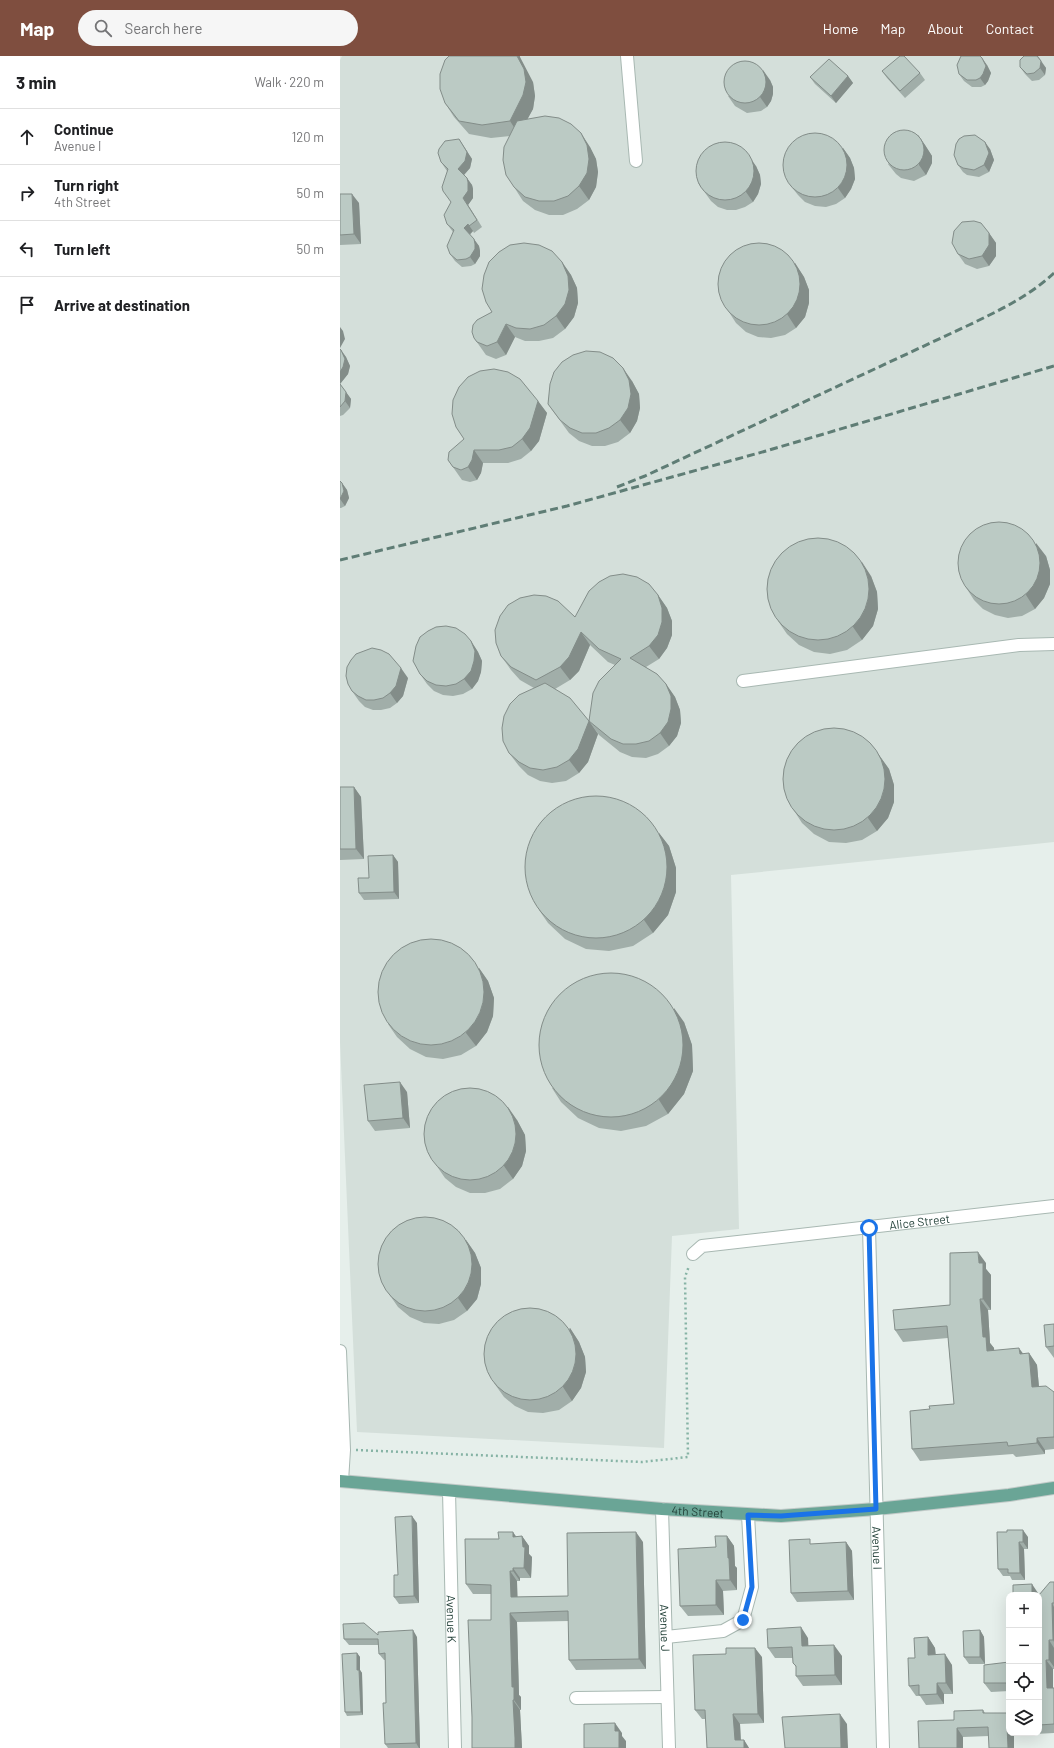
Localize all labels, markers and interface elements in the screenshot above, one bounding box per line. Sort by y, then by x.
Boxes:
search box [78,10,358,46]
text: Map [20,17,54,40]
icon: search [92,17,114,39]
text: Search here [124,19,202,37]
text: Home [823,20,859,37]
text: Map [881,20,905,37]
text: About [927,20,964,37]
text: Contact [986,20,1034,37]
text: 3 min [16,72,56,92]
text: Walk · 220 m [254,74,324,90]
text: Continue [54,120,114,138]
icon: ahead [16,126,38,148]
text: 120 m [292,129,324,145]
text: Avenue I [54,138,101,154]
text: Turn right [54,176,119,194]
icon: right [16,182,38,204]
text: 50 m [297,185,324,201]
text: 4th Street [54,194,111,210]
icon: left [16,238,38,260]
text: Turn left [54,240,110,258]
text: 50 m [297,241,324,257]
icon: arrive [16,294,38,316]
text: Arrive at destination [54,296,190,314]
street label: Alice Street [888,1211,951,1232]
route start [860,1219,878,1237]
street label: 4th Street [671,1503,724,1520]
street label: Avenue I [870,1526,885,1570]
map controls [1006,1592,1042,1736]
button: + [1006,1592,1042,1628]
street label: Avenue K [444,1595,460,1644]
street label: Avenue J [658,1604,673,1652]
route end [734,1611,752,1629]
button: − [1006,1628,1042,1664]
button: locate [1006,1664,1042,1700]
button: layers [1006,1700,1042,1736]

